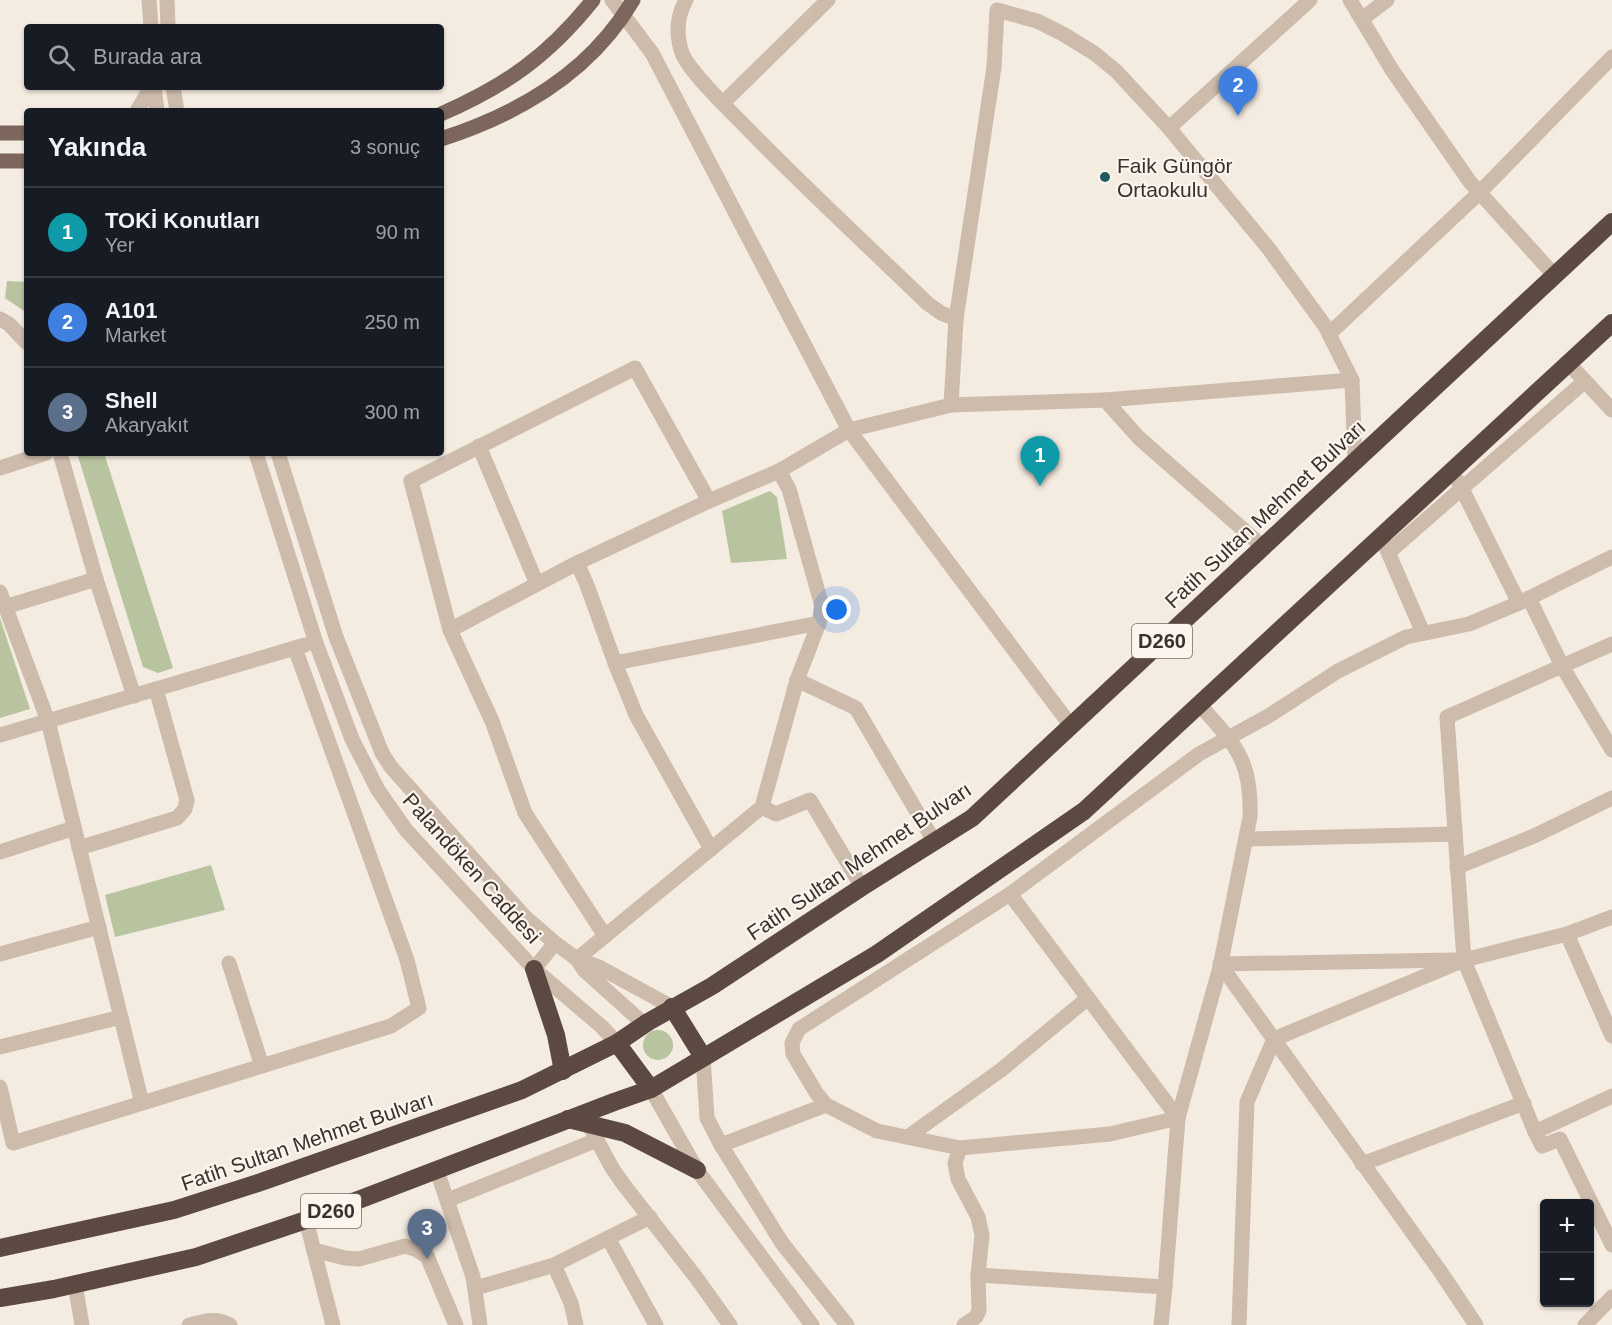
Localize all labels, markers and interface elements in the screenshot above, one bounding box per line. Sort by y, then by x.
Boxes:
search box [24,24,444,90]
icon: search [45,41,78,74]
text: Burada ara [93,44,202,69]
pin: 2 [1218,66,1258,116]
text: Yakında [48,132,146,162]
text: 3 sonuç [350,136,420,158]
place label: Faik Güngör Ortaokulu [1117,154,1233,201]
marker: Faik Güngör Ortaokulu [1098,170,1112,184]
text: TOKİ Konutları [105,208,260,233]
text: 1 [62,221,73,243]
text: 90 m [376,221,420,243]
text: Yer [105,234,134,256]
text: A101 [105,298,158,323]
text: 2 [62,311,73,333]
text: 250 m [364,311,420,333]
text: Market [105,324,166,346]
text: Shell [105,388,158,413]
text: 3 [62,401,73,423]
text: 300 m [364,401,420,423]
text: Akaryakıt [105,414,188,436]
street label: Fatih Sultan Mehmet Bulvarı [1160,415,1370,613]
pin: 1 [1020,436,1060,486]
your location [822,595,851,624]
road number: D260 [1132,624,1192,658]
street label: Fatih Sultan Mehmet Bulvarı [743,777,975,945]
street label: Palandöken Caddesi [399,788,545,948]
street label: Fatih Sultan Mehmet Bulvarı [178,1087,436,1195]
road number: D260 [301,1194,361,1228]
map controls [1540,1199,1594,1307]
button: + [1540,1199,1594,1253]
pin: 3 [408,1210,446,1259]
button: − [1540,1253,1594,1307]

